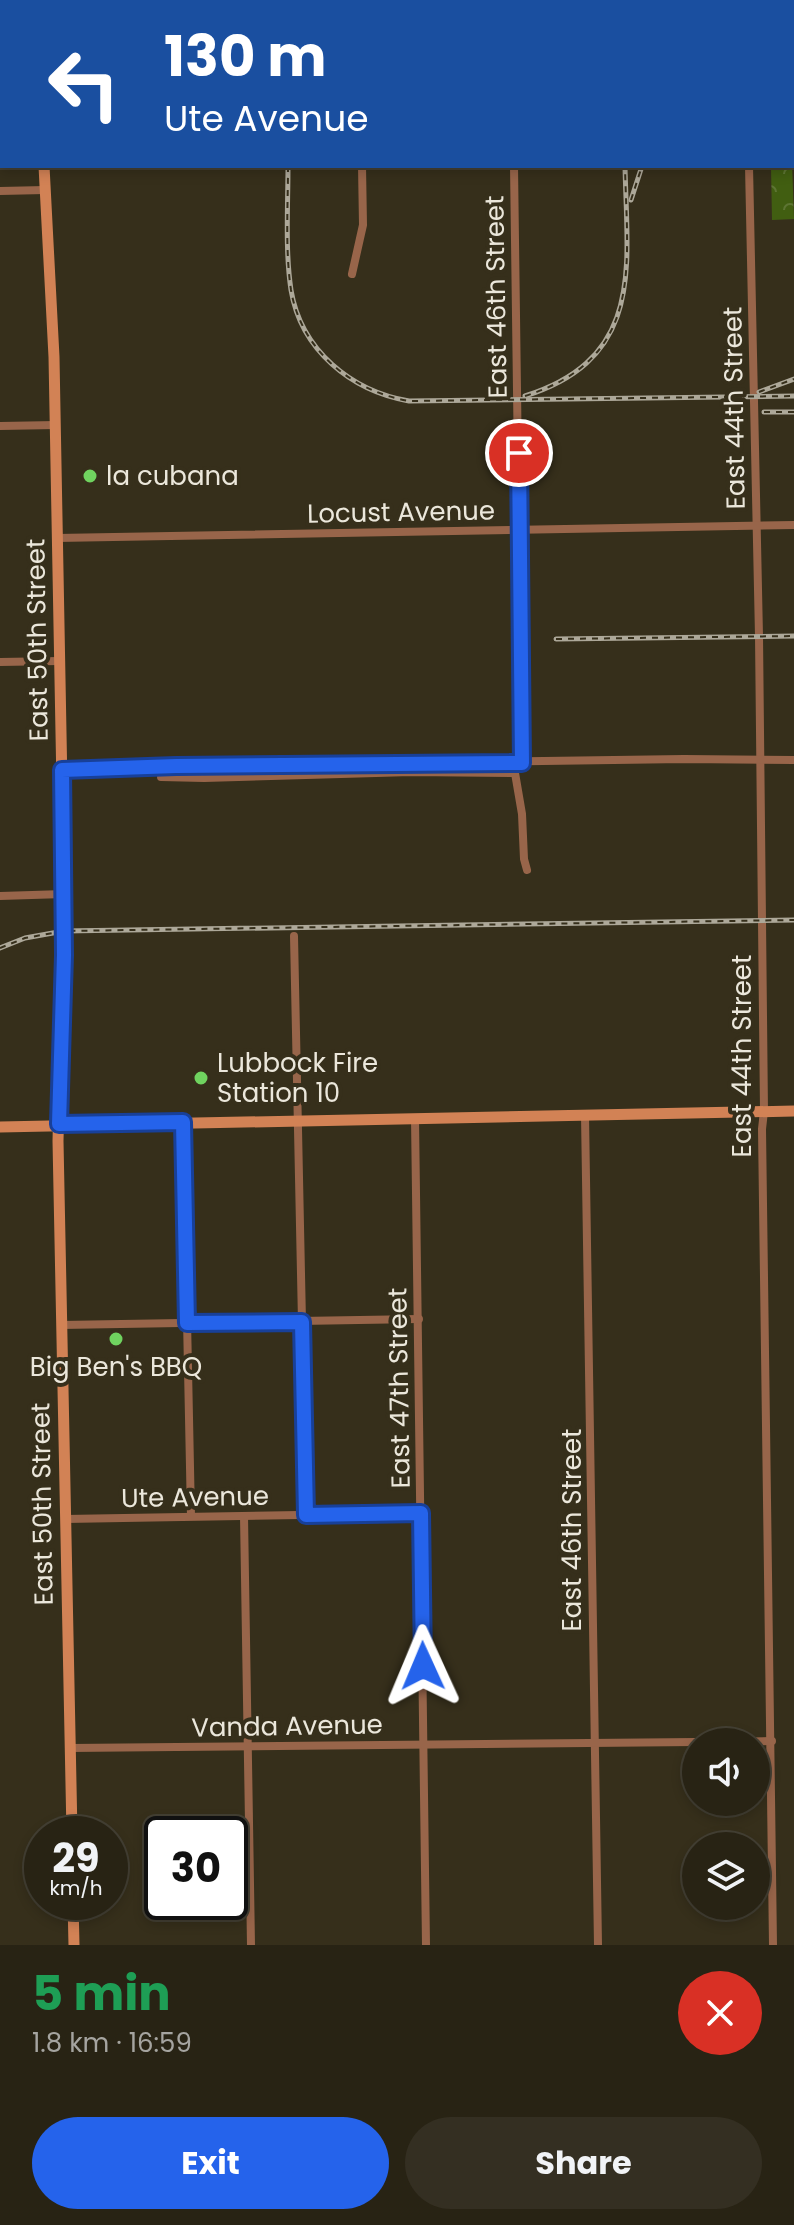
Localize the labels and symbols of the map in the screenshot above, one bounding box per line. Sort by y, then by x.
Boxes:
street label: East 46th Street [476,195,516,399]
street label: East 44th Street [714,306,754,510]
pin [485,419,553,487]
place label: la cubana [106,458,239,494]
marker: la cubana [81,467,99,485]
street label: Locust Avenue [307,492,495,532]
street label: East 50th Street [17,538,57,742]
street label: East 44th Street [724,955,760,1157]
place label: Lubbock Fire Station 10 [217,1045,378,1111]
marker: Lubbock Fire Station 10 [192,1069,210,1087]
street label: East 47th Street [379,1287,419,1489]
marker: Big Ben's BBQ [107,1330,125,1348]
place label: Big Ben's BBQ [30,1349,202,1385]
street label: East 50th Street [22,1402,62,1606]
street label: East 46th Street [554,1429,590,1631]
street label: Ute Avenue [121,1478,269,1516]
position arrow [381,1624,465,1708]
street label: Vanda Avenue [191,1706,383,1746]
speed limit sign: 30 [144,1816,248,1920]

